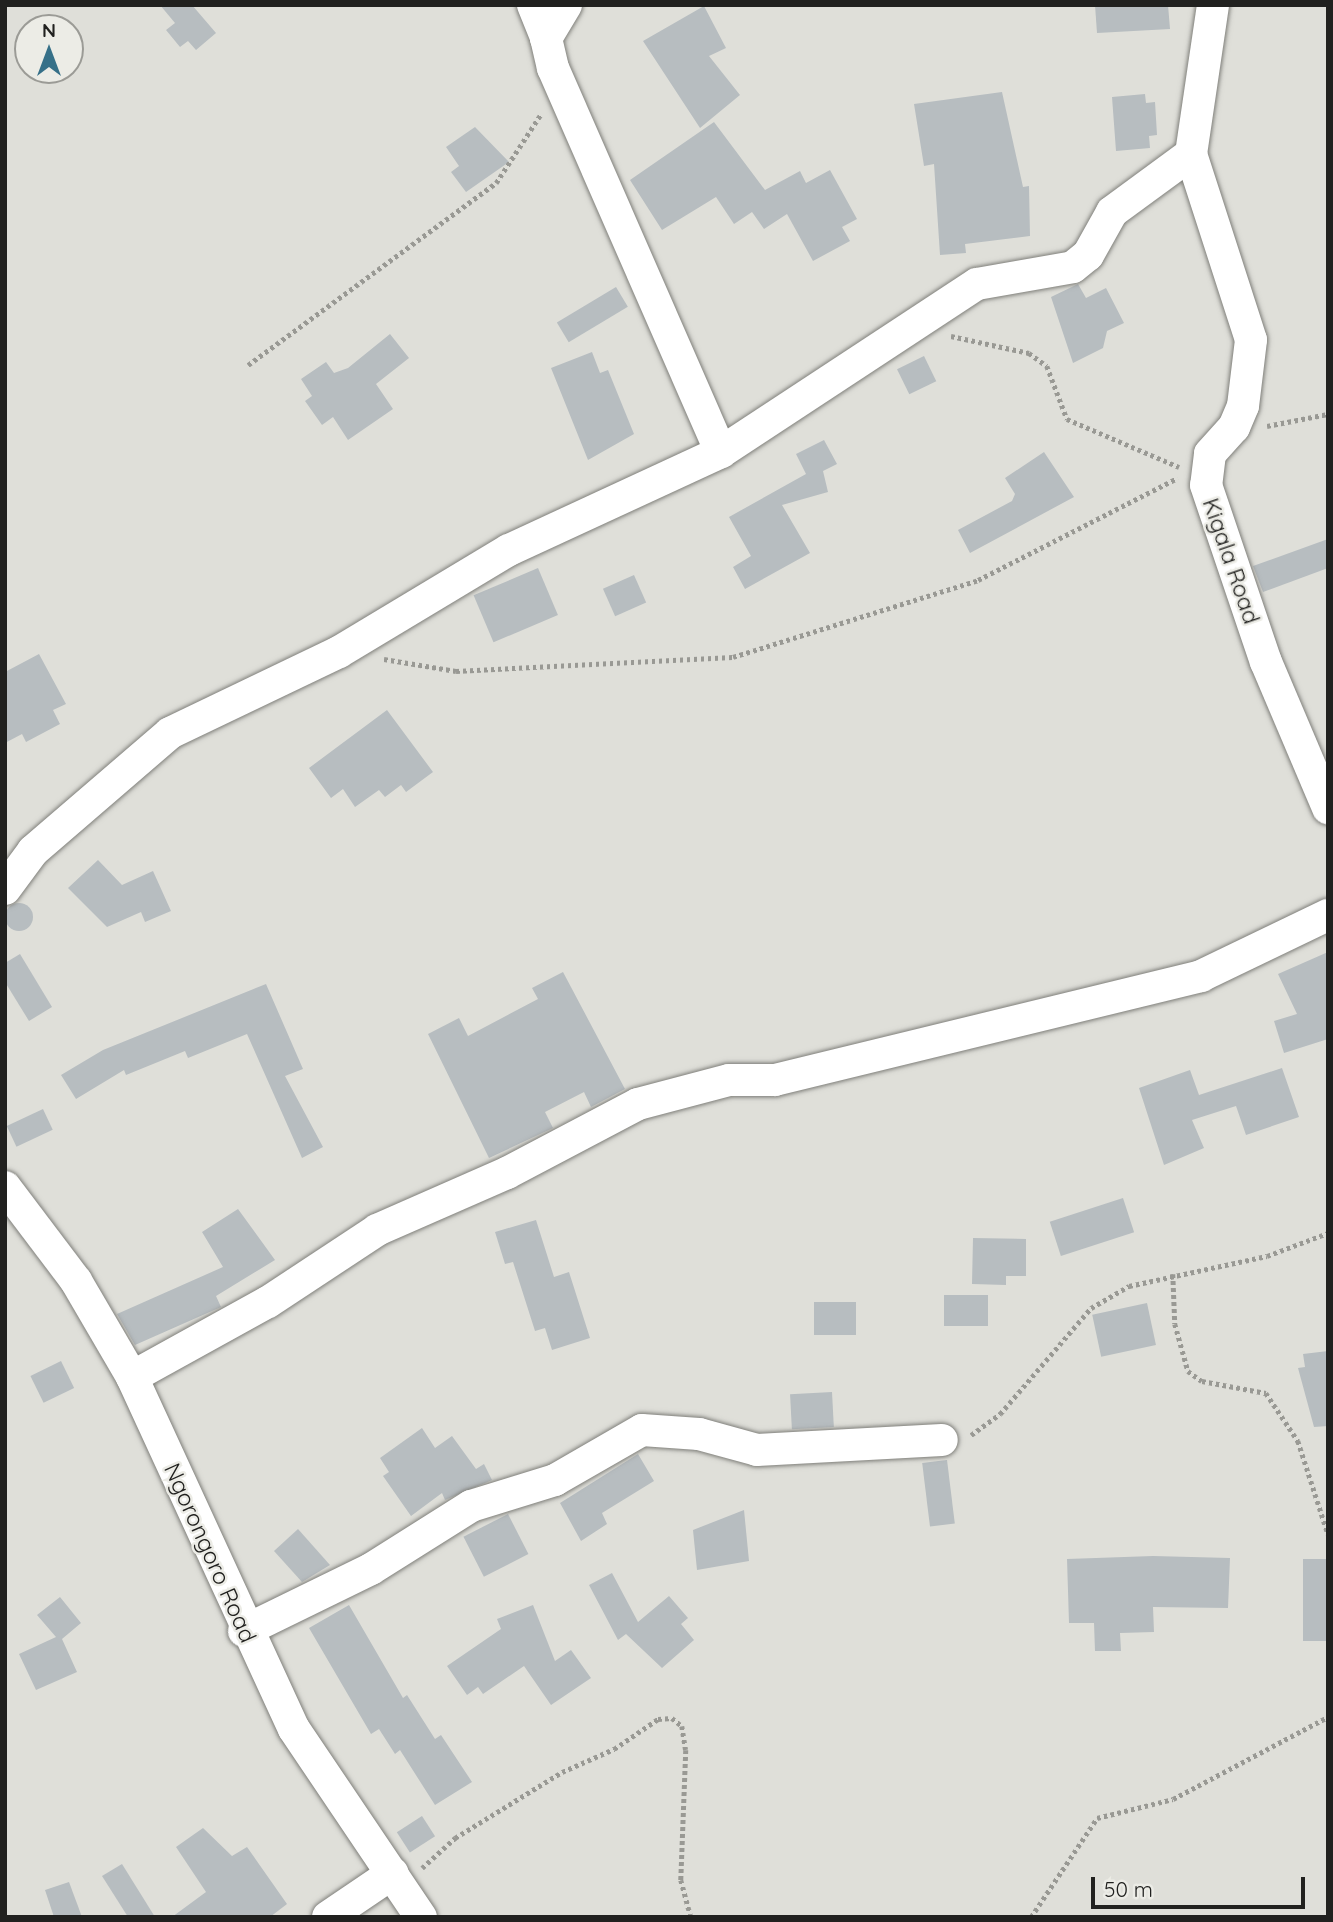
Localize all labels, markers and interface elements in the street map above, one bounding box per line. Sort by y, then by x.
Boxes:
north arrow [14,14,84,84]
text: N [42,18,56,42]
street label: Kigala Road [1197,494,1265,628]
street label: Ngorongoro Road [158,1459,262,1647]
scale bar [1095,1862,1308,1906]
text: 50 m [1104,1876,1153,1902]

